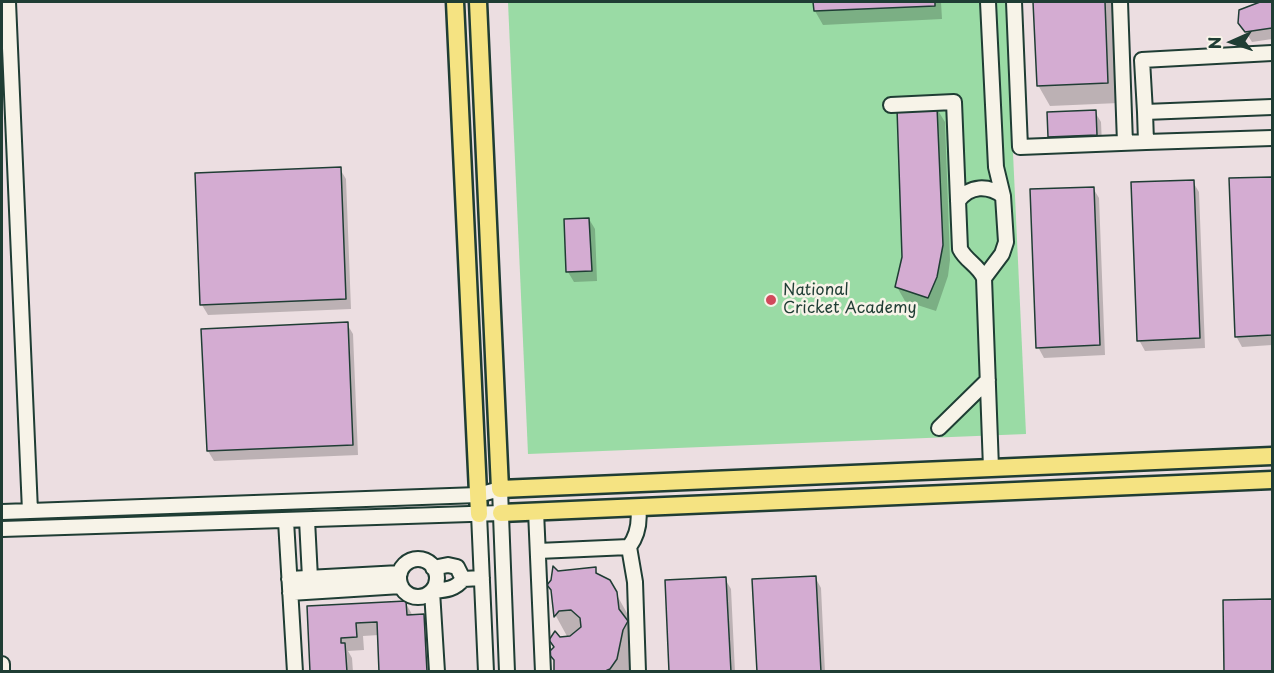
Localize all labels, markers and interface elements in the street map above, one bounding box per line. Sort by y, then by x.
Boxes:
north arrow [1202,12,1262,72]
text: N [1202,36,1226,50]
place label: National Cricket Academy [783,281,917,319]
marker: National Cricket Academy [764,293,778,307]

